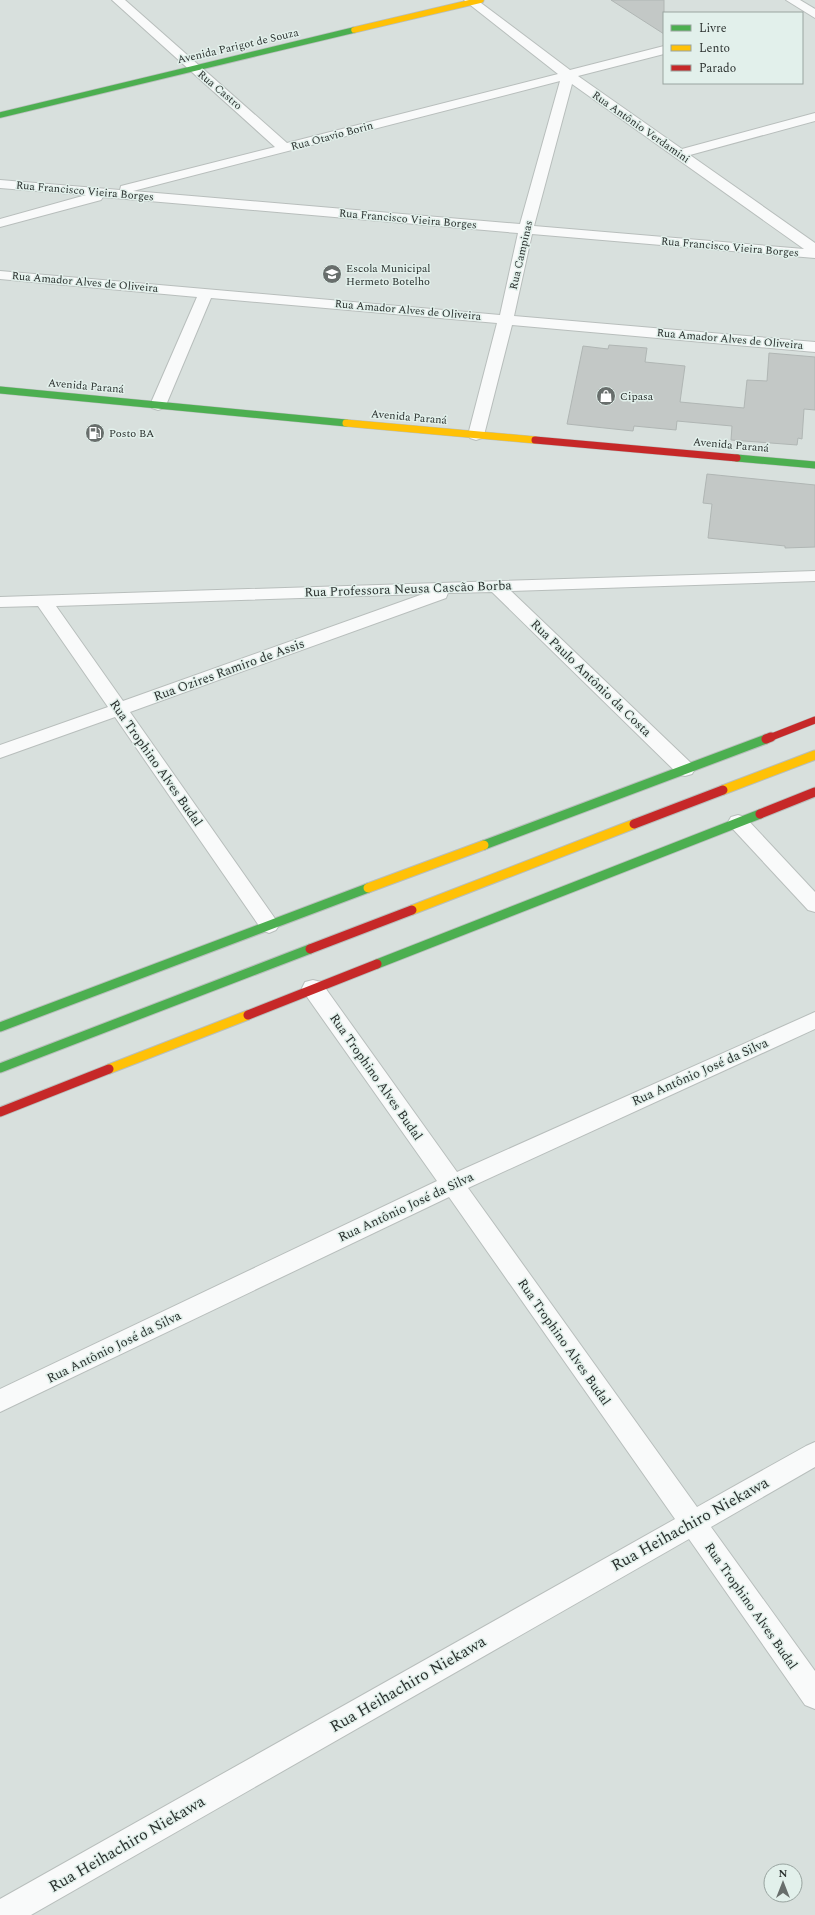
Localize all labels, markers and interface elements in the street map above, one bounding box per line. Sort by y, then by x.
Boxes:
legend [663,12,803,84]
text: Livre [699,19,727,38]
street label: Avenida Parigot de Souza [176,24,301,68]
text: Lento [699,39,730,58]
text: Parado [699,59,736,78]
street label: Rua Castro [194,66,246,114]
street label: Rua Antônio Verdamini [589,87,693,167]
street label: Rua Otavio Borin [289,117,375,155]
street label: Rua Francisco Vieira Borges [15,177,155,205]
street label: Rua Francisco Vieira Borges [338,205,478,233]
street label: Rua Campinas [505,219,537,291]
street label: Rua Francisco Vieira Borges [660,233,800,261]
place label: Escola Municipal Hermeto Botelho [346,260,431,290]
school or university icon: Escola Municipal Hermeto Botelho [321,263,343,285]
street label: Rua Amador Alves de Oliveira [11,267,160,297]
street label: Rua Amador Alves de Oliveira [334,295,483,325]
street label: Rua Amador Alves de Oliveira [656,324,805,354]
street label: Avenida Paraná [47,374,125,398]
shop icon: Cipasa [595,385,617,407]
place label: Cipasa [620,388,654,405]
street label: Avenida Paraná [370,405,448,429]
fuel station icon: Posto BA [84,422,106,444]
place label: Posto BA [109,425,154,442]
street label: Avenida Paraná [692,433,770,457]
street label: Rua Professora Neusa Cascão Borba [304,575,513,603]
street label: Rua Paulo Antônio da Costa [526,615,657,742]
street label: Rua Ozires Ramiro de Assis [151,633,307,707]
street label: Rua Trophino Alves Budal [105,695,208,831]
street label: Rua Trophino Alves Budal [325,1009,428,1145]
street label: Rua Antônio José da Silva [629,1033,772,1111]
street label: Rua Antônio José da Silva [335,1166,478,1247]
street label: Rua Trophino Alves Budal [513,1274,616,1410]
street label: Rua Antônio José da Silva [43,1305,185,1388]
street label: Rua Heihachiro Niekawa [607,1471,773,1577]
street label: Rua Trophino Alves Budal [700,1538,803,1674]
street label: Rua Heihachiro Niekawa [325,1629,491,1739]
street label: Rua Heihachiro Niekawa [44,1789,210,1899]
north arrow [763,1863,803,1903]
text: N [779,1865,788,1882]

